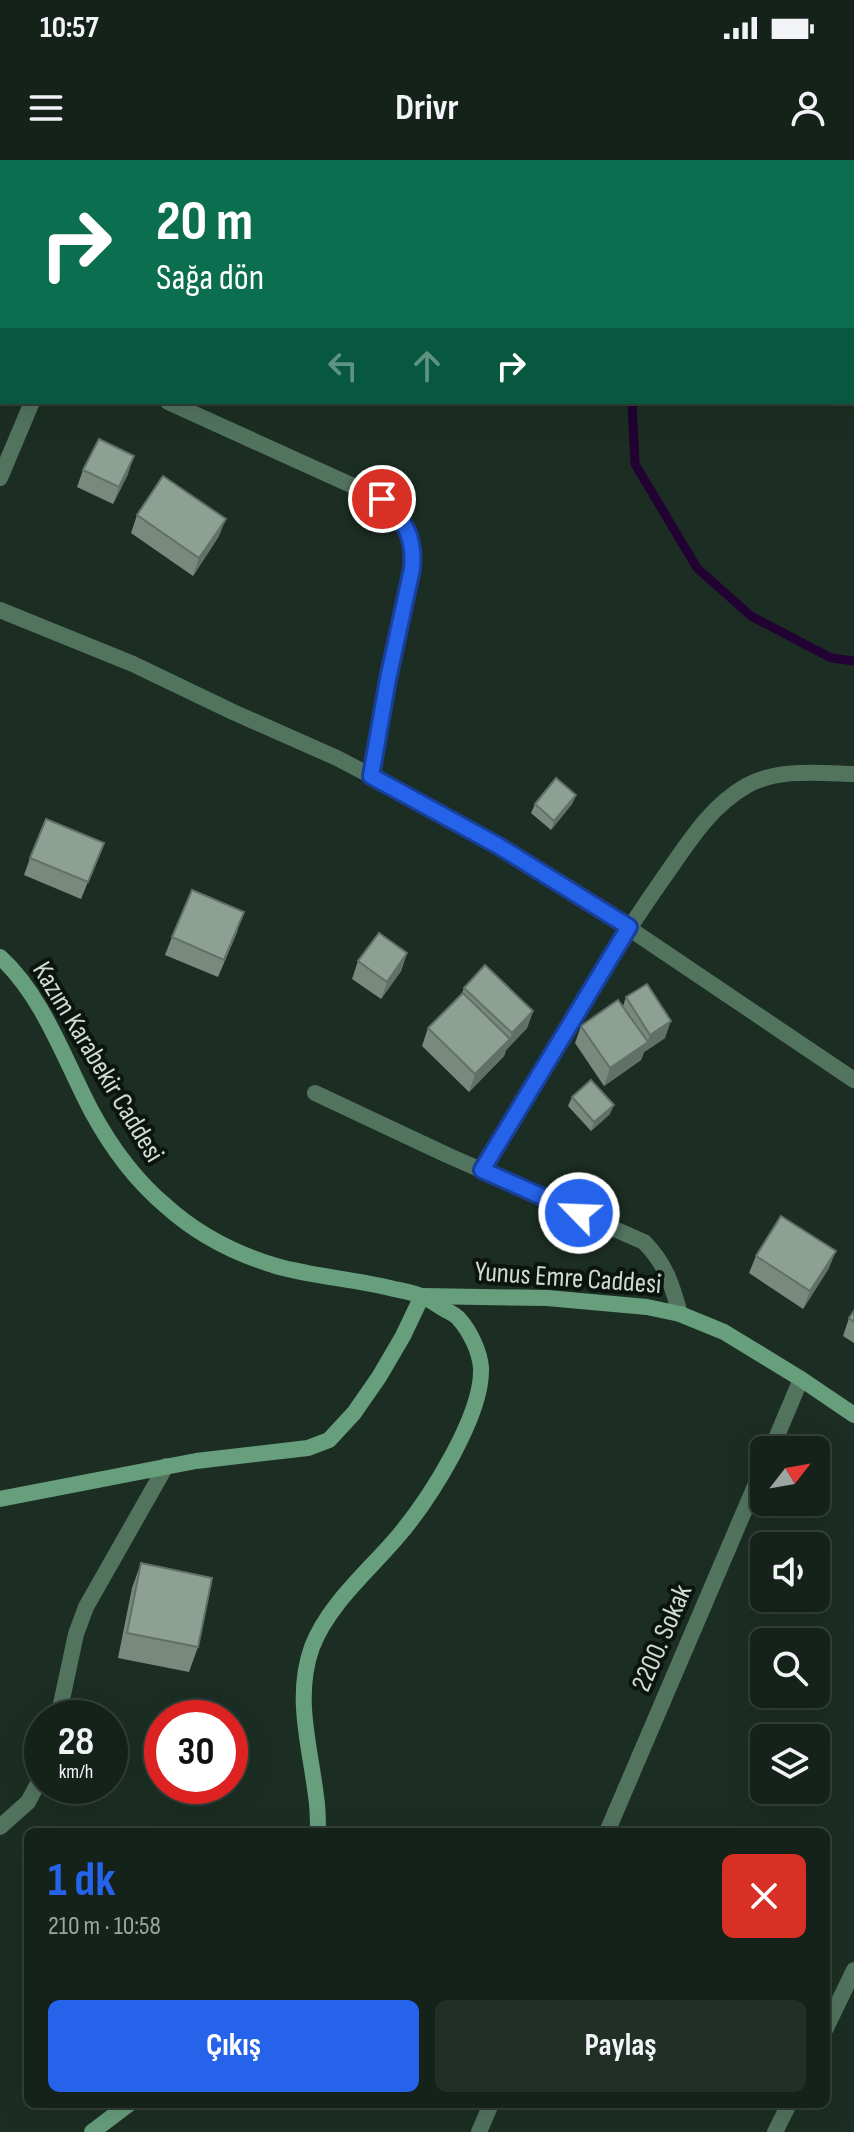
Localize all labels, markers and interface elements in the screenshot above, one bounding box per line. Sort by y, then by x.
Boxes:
text: 10:57 [40,10,99,46]
icon: menu [24,86,68,130]
icon: person [786,86,830,130]
text: Drivr [395,87,459,130]
text: 20 m [156,189,253,256]
icon: right [24,192,128,296]
text: Sağa dön [156,257,264,300]
icon: left [321,344,365,388]
icon: ahead [405,344,449,388]
icon: right [489,344,533,388]
pin [348,465,416,533]
icon: arrive [360,477,404,521]
street label: Kazım Karabekir Caddesi [25,956,171,1168]
position arrow [537,1171,621,1255]
street label: Yunus Emre Caddesi [474,1255,662,1301]
north arrow [750,1436,830,1516]
map controls [750,1436,830,1804]
button: sound [750,1532,830,1612]
street label: 2200. Sokak [625,1579,699,1696]
button: search [750,1628,830,1708]
speed limit sign: 30 [144,1700,248,1804]
text: 28 [58,1718,94,1766]
button: layers [750,1724,830,1804]
text: km/h [59,1760,93,1784]
text: 1 dk [48,1852,116,1909]
button: close [722,1854,806,1938]
text: 210 m · 10:58 [48,1911,161,1942]
button: Çıkış [48,2000,419,2092]
button: Paylaş [435,2000,806,2092]

